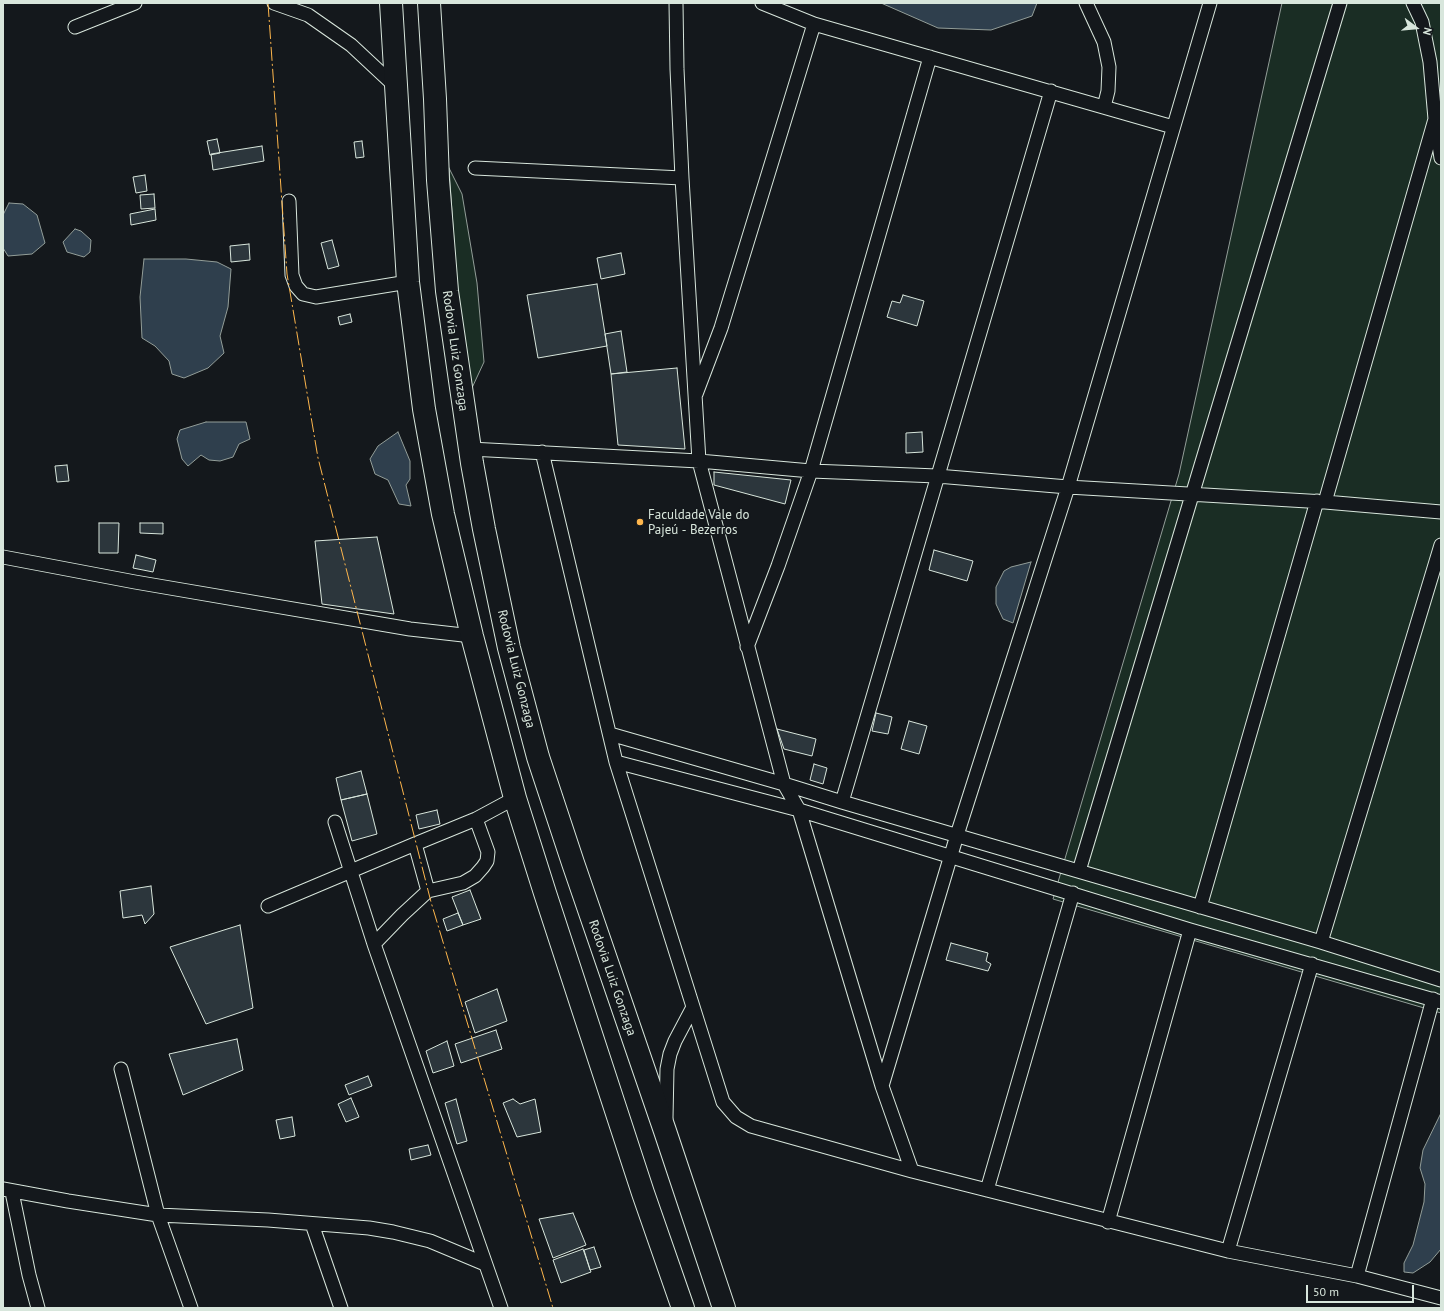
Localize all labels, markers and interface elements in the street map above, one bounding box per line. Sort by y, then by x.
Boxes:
north arrow [1396,8,1436,48]
text: N [1420,26,1435,37]
street label: Rodovia Luiz Gonzaga [439,290,471,412]
place label: Faculdade Vale do Pajeú - Bezerros [648,507,749,538]
marker: Faculdade Vale do Pajeú - Bezerros [635,517,645,527]
street label: Rodovia Luiz Gonzaga [494,608,538,730]
street label: Rodovia Luiz Gonzaga [585,918,639,1038]
scale bar [1308,1277,1416,1303]
text: 50 m [1313,1284,1339,1299]

